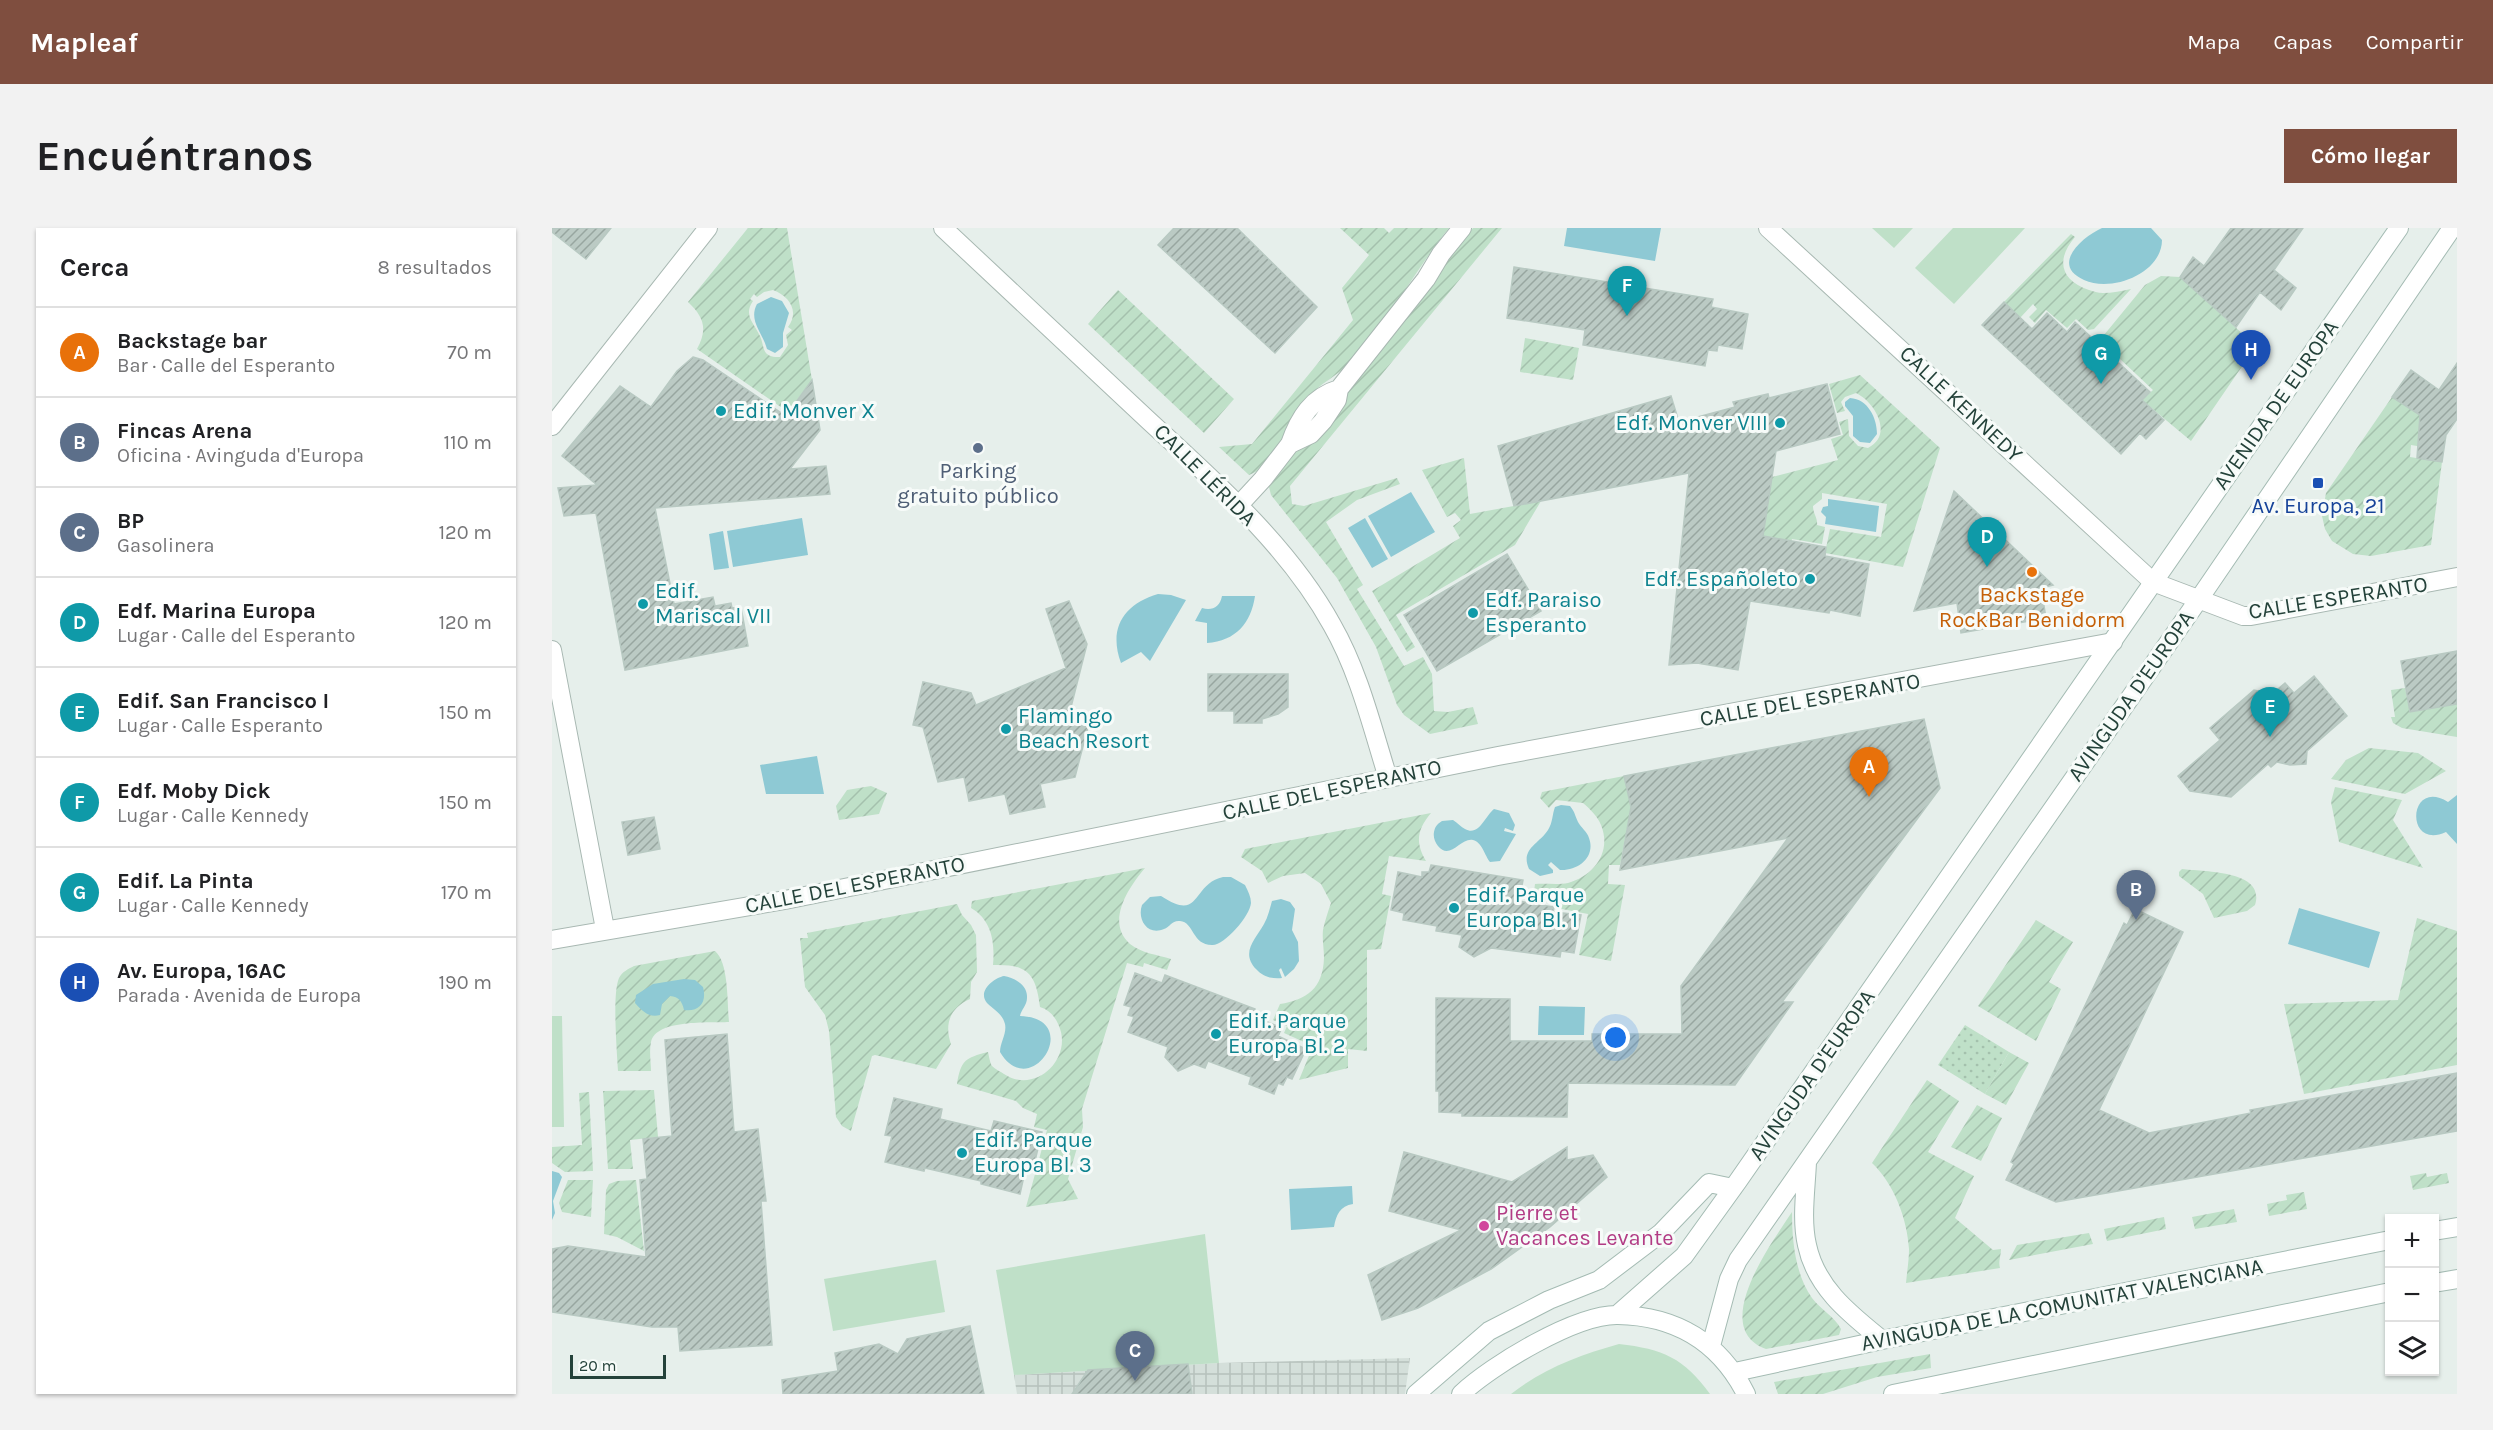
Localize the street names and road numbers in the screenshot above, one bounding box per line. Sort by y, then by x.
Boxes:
street label: AVENIDA DE EUROPA [2208,315,2344,495]
street label: CALLE KENNEDY [1894,340,2028,468]
street label: CALLE LÉRIDA [1149,418,1262,532]
street label: CALLE ESPERANTO [2247,571,2429,625]
street label: AVINGUDA D'EUROPA [2062,605,2200,786]
street label: CALLE DEL ESPERANTO [1698,668,1922,732]
street label: CALLE DEL ESPERANTO [1220,754,1444,826]
street label: CALLE DEL ESPERANTO [743,851,967,919]
street label: AVINGUDA D'EUROPA [1743,984,1881,1165]
street label: AVINGUDA DE LA COMUNITAT VALENCIANA [1859,1253,2265,1357]

